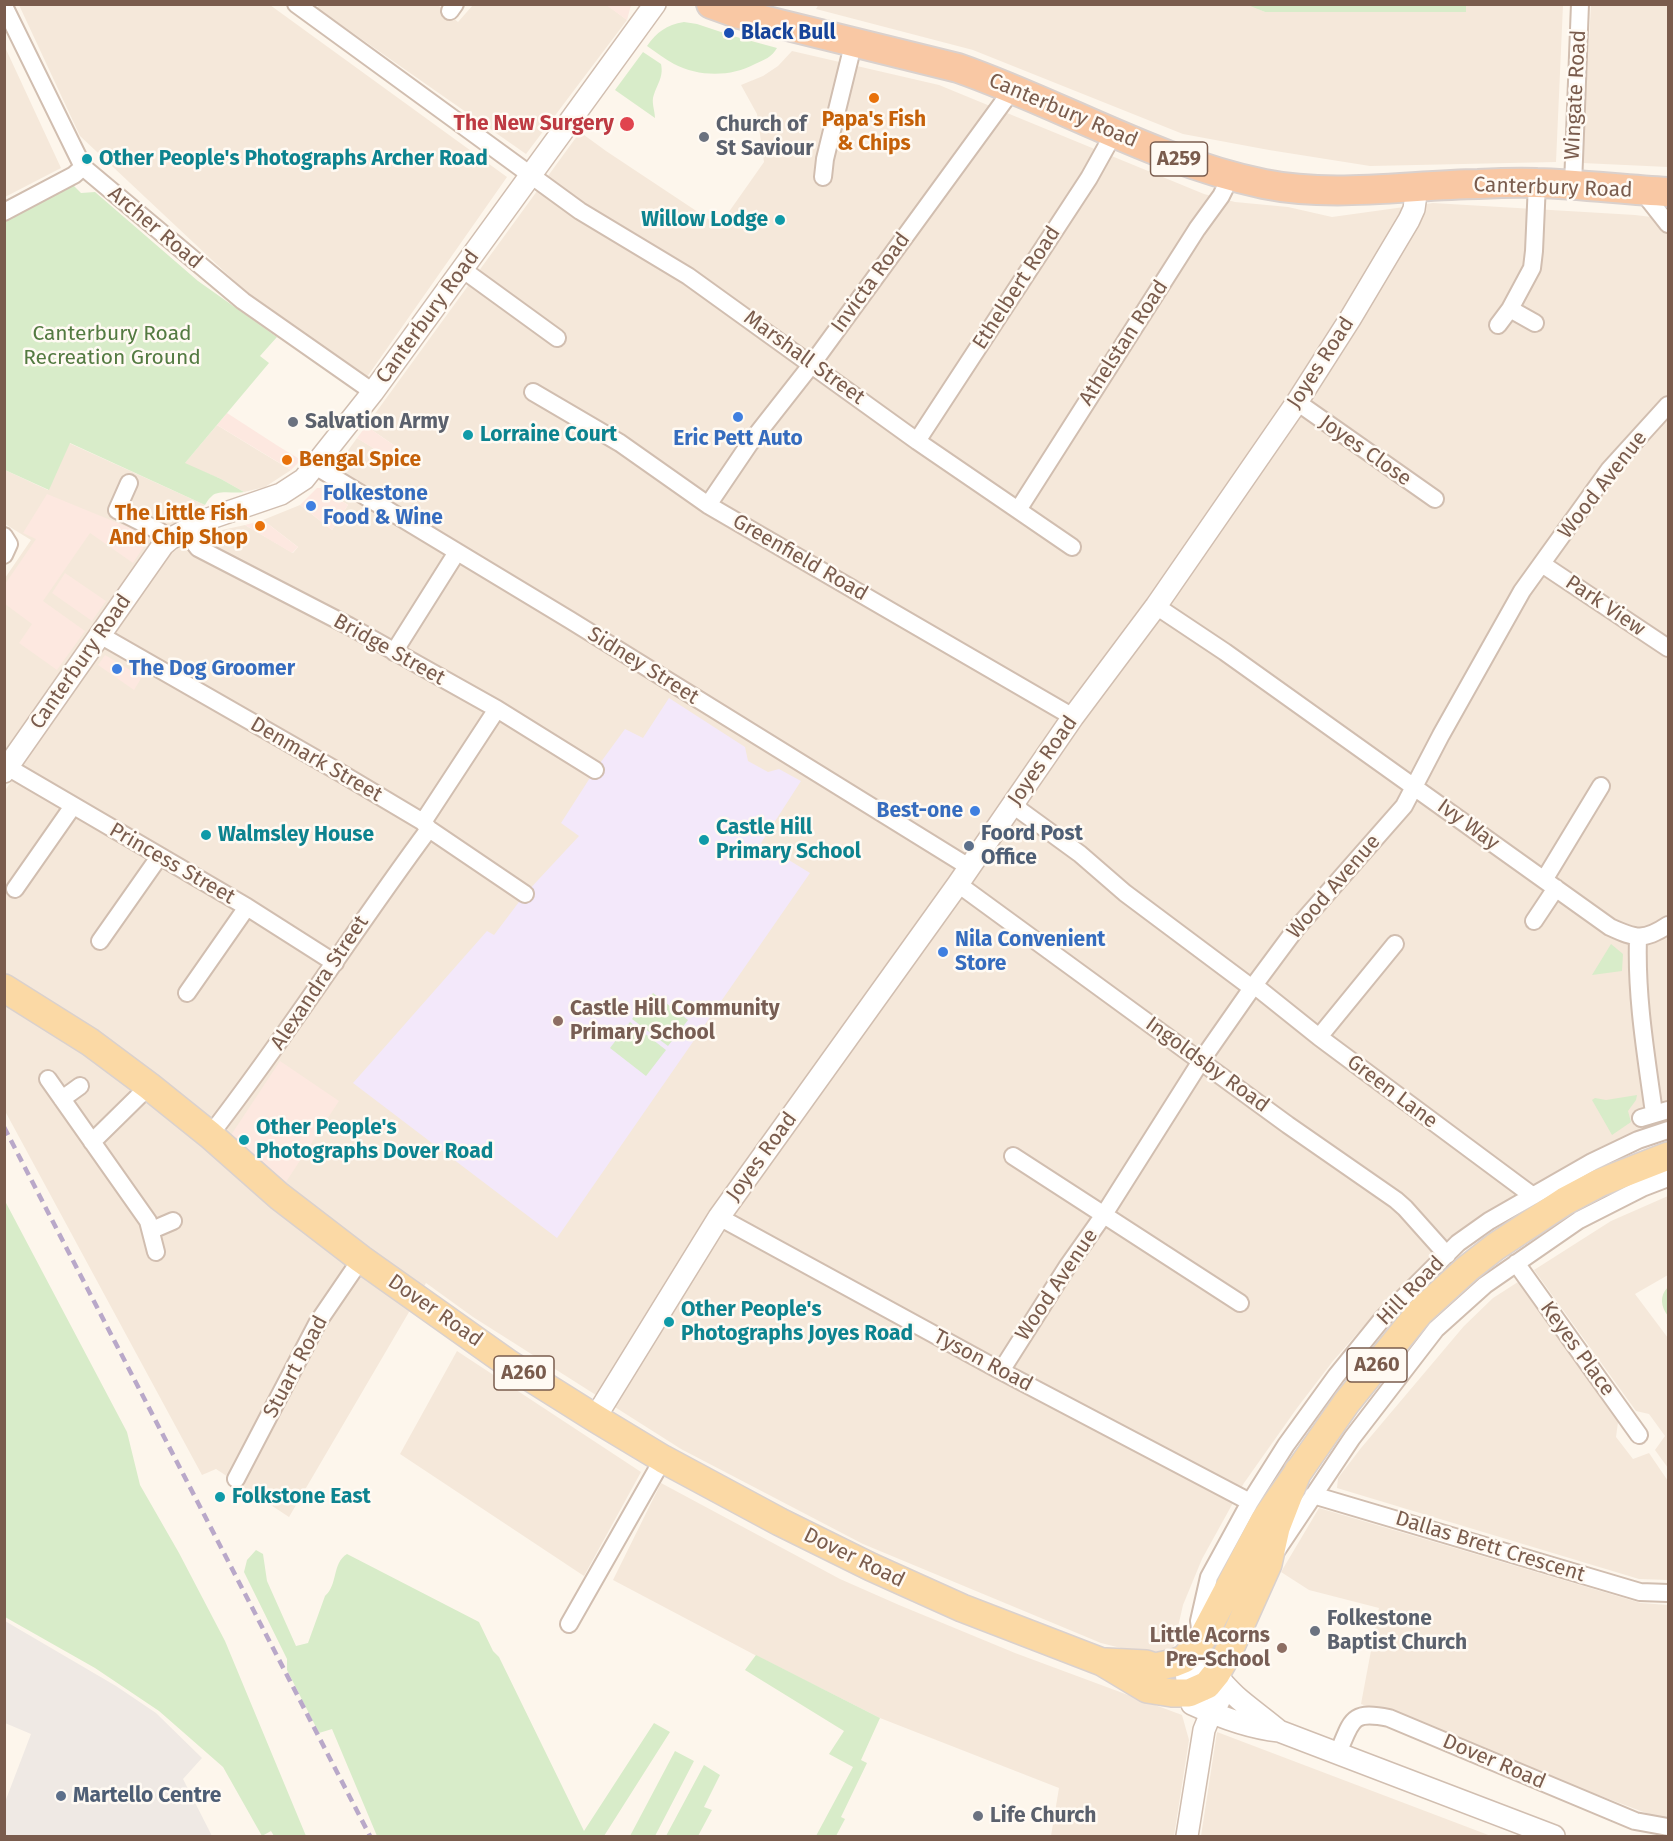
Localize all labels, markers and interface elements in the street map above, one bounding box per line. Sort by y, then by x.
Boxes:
place label: Black Bull [741,20,836,46]
marker: Black Bull [722,26,736,40]
street label: Wingate Road [1560,29,1592,161]
street label: Canterbury Road [985,68,1141,154]
marker: Papa's Fish & Chips [867,91,881,105]
place label: Papa's Fish & Chips [822,107,926,157]
place label: The New Surgery [454,111,614,137]
place label: Church of St Saviour [716,112,814,162]
marker: The New Surgery [618,115,636,133]
marker: Church of St Saviour [697,130,711,144]
road number: A259 [1150,142,1208,176]
place label: Other People's Photographs Archer Road [99,146,488,172]
marker: Other People's Photographs Archer Road [80,152,94,166]
street label: Canterbury Road [1473,173,1633,203]
street label: Archer Road [103,181,207,275]
place label: Willow Lodge [641,207,768,233]
marker: Willow Lodge [773,213,787,227]
street label: Ethelbert Road [968,222,1066,354]
street label: Invicta Road [826,228,916,338]
street label: Canterbury Road [371,245,485,389]
street label: Athelstan Road [1074,276,1174,410]
street label: Marshall Street [738,306,870,410]
street label: Joyes Road [1282,312,1360,414]
park label: Canterbury Road Recreation Ground [23,321,201,371]
place label: Salvation Army [305,409,449,435]
marker: Eric Pett Auto [731,410,745,424]
street label: Joyes Close [1314,410,1416,492]
marker: Salvation Army [286,415,300,429]
place label: Lorraine Court [480,422,617,448]
place label: Eric Pett Auto [673,426,803,452]
street label: Wood Avenue [1553,426,1653,544]
marker: Lorraine Court [461,428,475,442]
place label: Bengal Spice [299,447,421,473]
marker: Bengal Spice [280,453,294,467]
place label: Folkestone Food & Wine [323,481,443,531]
marker: Folkestone Food & Wine [304,499,318,513]
place label: The Little Fish And Chip Shop [110,501,248,551]
street label: Greenfield Road [728,509,872,607]
marker: The Little Fish And Chip Shop [253,519,267,533]
street label: Park View [1560,570,1650,642]
street label: Canterbury Road [25,590,137,734]
street label: Bridge Street [329,609,449,691]
street label: Sidney Street [583,622,703,710]
place label: The Dog Groomer [129,656,295,682]
marker: The Dog Groomer [110,662,124,676]
street label: Joyes Road [1003,711,1083,811]
street label: Denmark Street [246,712,386,808]
street label: Ivy Way [1432,794,1504,856]
place label: Best-one [877,798,963,824]
marker: Best-one [968,804,982,818]
place label: Castle Hill Primary School [716,815,861,865]
street label: Princess Street [105,818,239,910]
place label: Foord Post Office [981,821,1083,871]
place label: Walmsley House [218,822,374,848]
marker: Walmsley House [199,828,213,842]
street label: Wood Avenue [1282,830,1386,944]
marker: Castle Hill Primary School [697,833,711,847]
marker: Foord Post Office [962,839,976,853]
street label: Alexandra Street [266,911,374,1055]
place label: Nila Convenient Store [955,927,1105,977]
marker: Nila Convenient Store [936,945,950,959]
place label: Castle Hill Community Primary School [570,996,780,1046]
street label: Ingoldsby Road [1140,1012,1274,1118]
marker: Castle Hill Community Primary School [551,1014,565,1028]
street label: Green Lane [1342,1050,1442,1134]
street label: Joyes Road [721,1107,803,1207]
place label: Other People's Photographs Dover Road [256,1115,493,1165]
marker: Other People's Photographs Dover Road [237,1133,251,1147]
street label: Wood Avenue [1010,1224,1104,1346]
street label: Hill Road [1372,1251,1450,1331]
street label: Dover Road [383,1269,487,1353]
place label: Other People's Photographs Joyes Road [681,1297,913,1347]
street label: Keyes Place [1534,1297,1620,1401]
street label: Stuart Road [259,1311,333,1423]
marker: Other People's Photographs Joyes Road [662,1315,676,1329]
street label: Tyson Road [929,1324,1037,1398]
road number: A260 [1347,1348,1407,1382]
road number: A260 [494,1356,554,1390]
place label: Folkstone East [232,1484,371,1510]
marker: Folkstone East [213,1490,227,1504]
street label: Dallas Brett Crescent [1392,1506,1588,1588]
street label: Dover Road [799,1523,909,1593]
place label: Folkestone Baptist Church [1327,1606,1467,1656]
place label: Little Acorns Pre-School [1150,1623,1270,1673]
marker: Folkestone Baptist Church [1308,1624,1322,1638]
marker: Little Acorns Pre-School [1275,1641,1289,1655]
street label: Dover Road [1439,1729,1549,1795]
place label: Martello Centre [73,1783,221,1809]
marker: Martello Centre [54,1789,68,1803]
place label: Life Church [990,1803,1096,1829]
marker: Life Church [971,1809,985,1823]

